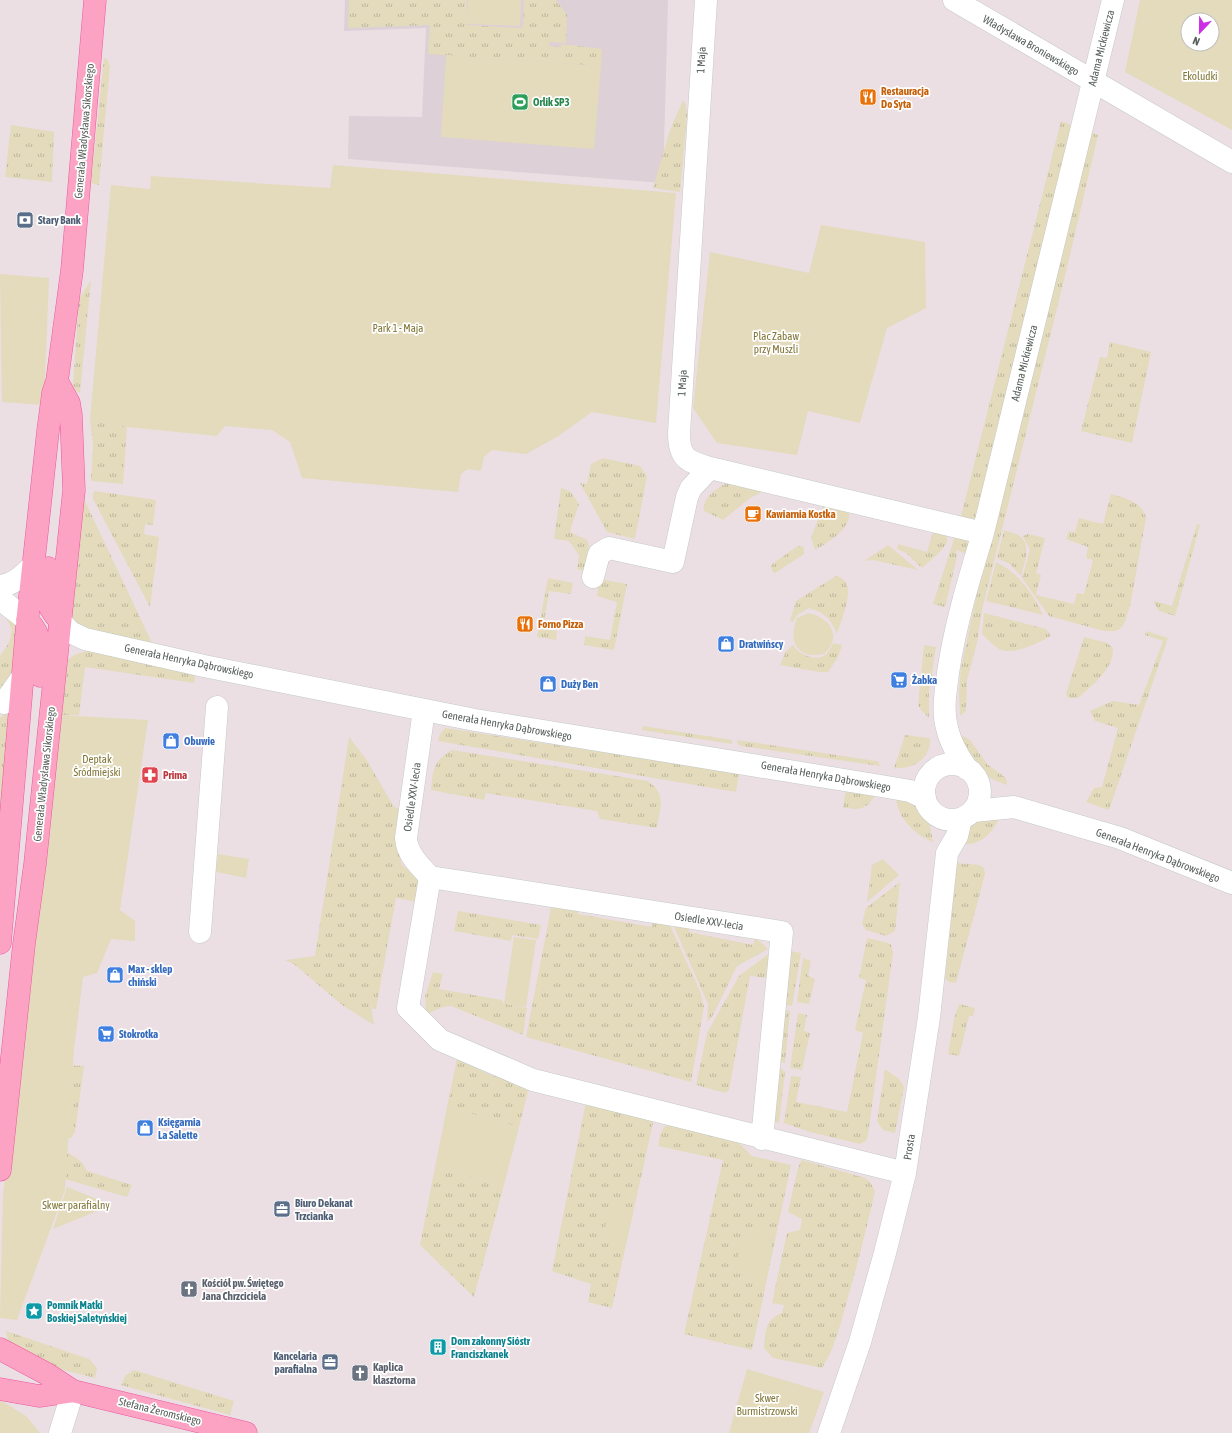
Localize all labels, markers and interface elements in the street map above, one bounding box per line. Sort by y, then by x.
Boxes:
street label: Adama Mickiewicza [1086,9,1116,87]
street label: Władysława Broniewskiego [981,12,1081,78]
north arrow [1180,12,1220,52]
text: N [1191,34,1202,48]
street label: 1 Maja [694,46,708,74]
street label: Generała Władysława Sikorskiego [72,63,96,199]
park label: Ekoludki [1183,70,1217,82]
place label: Restauracja Do Syta [881,85,929,110]
restaurant icon: Restauracja Do Syta [858,87,878,107]
sports icon: Orlik SP3 [510,92,530,112]
place label: Orlik SP3 [533,96,570,108]
bank icon: Stary Bank [15,210,35,230]
place label: Stary Bank [38,214,81,226]
park label: Park 1 - Maja [373,322,423,334]
street label: Adama Mickiewicza [1009,324,1039,402]
park label: Plac Zabaw przy Muszli [753,330,799,355]
street label: 1 Maja [675,369,689,397]
cafe icon: Kawiarnia Kostka [743,504,763,524]
place label: Kawiarnia Kostka [766,508,836,520]
restaurant icon: Forno Pizza [515,614,535,634]
place label: Forno Pizza [538,618,584,630]
shop icon: Dratwińscy [716,634,736,654]
place label: Dratwińscy [739,638,784,650]
street label: Generała Henryka Dąbrowskiego [123,641,255,681]
supermarket icon: Żabka [889,670,909,690]
shop icon: Duży Ben [538,674,558,694]
place label: Żabka [912,674,937,686]
place label: Duży Ben [561,678,598,690]
street label: Generała Władysława Sikorskiego [31,706,57,842]
street label: Generała Henryka Dąbrowskiego [441,708,573,742]
shop icon: Obuwie [161,731,181,751]
place label: Obuwie [184,735,215,747]
park label: Deptak Śródmiejski [73,753,121,778]
street label: Generała Henryka Dąbrowskiego [760,759,892,793]
street label: Osiedle XXV-lecia [401,762,423,832]
pharmacy icon: Prima [140,765,160,785]
place label: Prima [163,769,187,781]
street label: Generała Henryka Dąbrowskiego [1094,826,1222,884]
street label: Osiedle XXV-lecia [674,910,744,932]
place label: Max - sklep chiński [128,963,172,988]
shop icon: Max - sklep chiński [105,965,125,985]
supermarket icon: Stokrotka [96,1024,116,1044]
place label: Stokrotka [119,1028,158,1040]
place label: Księgarnia La Salette [158,1116,201,1141]
shop icon: Księgarnia La Salette [135,1118,155,1138]
street label: Prosta [901,1133,917,1161]
place label: Biuro Dekanat Trzcianka [295,1197,354,1222]
park label: Skwer parafialny [42,1199,110,1211]
office icon: Biuro Dekanat Trzcianka [272,1199,292,1219]
place label: Kościół pw. Świętego Jana Chrzciciela [201,1277,284,1302]
church icon: Kościół pw. Świętego Jana Chrzciciela [179,1279,199,1299]
place label: Pomnik Matki Boskiej Saletyńskiej [47,1299,127,1324]
place icon: Pomnik Matki Boskiej Saletyńskiej [24,1301,44,1321]
place label: Dom zakonny Sióstr Franciszkanek [451,1335,531,1360]
building icon: Dom zakonny Sióstr Franciszkanek [428,1337,448,1357]
place label: Kancelaria parafialna [273,1350,317,1375]
office icon: Kancelaria parafialna [320,1352,340,1372]
place label: Kaplica klasztorna [373,1361,416,1386]
church icon: Kaplica klasztorna [350,1363,370,1383]
park label: Skwer Burmistrzowski [737,1392,797,1417]
street label: Stefana Żeromskiego [117,1395,203,1427]

